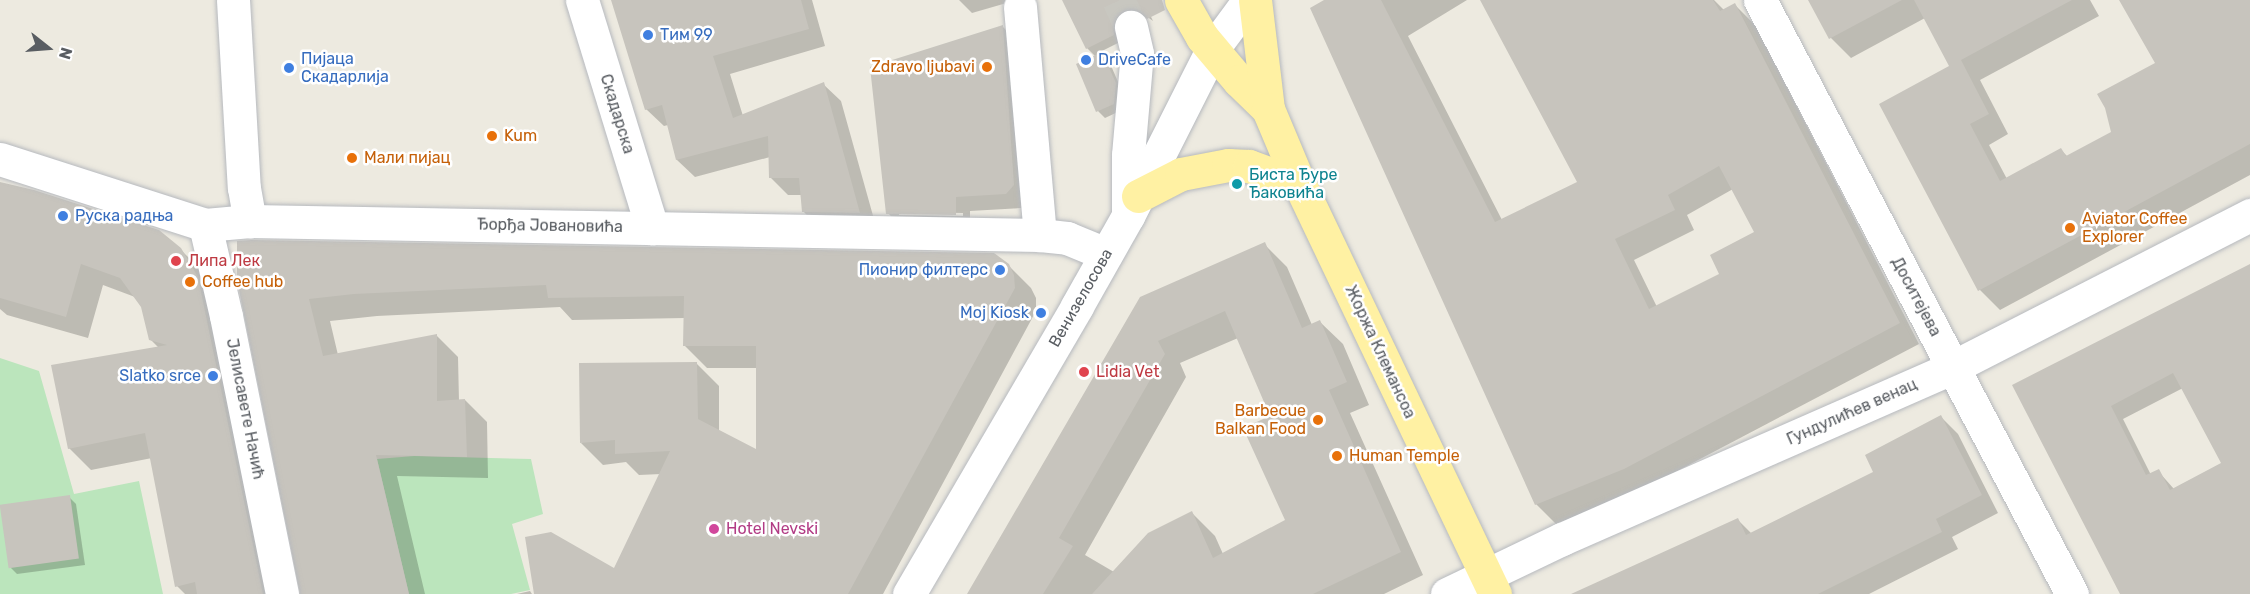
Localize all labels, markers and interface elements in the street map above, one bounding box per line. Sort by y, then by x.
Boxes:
north arrow [18,18,78,78]
place label: Тим 99 [660,25,713,45]
marker: Тим 99 [641,28,655,42]
text: N [55,45,76,62]
place label: Пијаца Скадарлија [301,49,389,87]
place label: DriveCafe [1098,50,1171,70]
marker: DriveCafe [1079,53,1093,67]
place label: Zdravo ljubavi [871,57,975,77]
marker: Zdravo ljubavi [980,60,994,74]
marker: Пијаца Скадарлија [282,61,296,75]
street label: Скадарска [596,72,638,156]
place label: Kum [504,126,537,146]
marker: Kum [485,129,499,143]
place label: Мали пијац [364,148,450,168]
marker: Мали пијац [345,151,359,165]
place label: Биста Ђуре Ђаковића [1249,165,1337,203]
marker: Биста Ђуре Ђаковића [1230,177,1244,191]
place label: Руска радња [75,206,173,226]
marker: Руска радња [56,209,70,223]
place label: Aviator Coffee Explorer [2082,209,2188,247]
street label: Ђорђа Јовановића [477,215,623,237]
marker: Aviator Coffee Explorer [2063,221,2077,235]
street label: Венизелосова [1045,245,1117,351]
place label: Липа Лек [188,251,260,271]
marker: Липа Лек [169,254,183,268]
street label: Доситејева [1887,254,1945,340]
place label: Пионир филтерс [859,260,988,280]
marker: Пионир филтерс [993,263,1007,277]
place label: Coffee hub [202,272,283,292]
marker: Coffee hub [183,275,197,289]
street label: Жоржа Клемансоа [1341,282,1419,422]
place label: Moj Kiosk [960,303,1029,323]
marker: Moj Kiosk [1034,306,1048,320]
street label: Јелисавете Начић [222,337,268,481]
place label: Lidia Vet [1096,362,1160,382]
marker: Lidia Vet [1077,365,1091,379]
place label: Slatko srce [119,366,201,386]
marker: Slatko srce [206,369,220,383]
street label: Гундулићев венац [1784,375,1920,449]
place label: Barbecue Balkan Food [1215,401,1306,439]
marker: Barbecue Balkan Food [1311,413,1325,427]
place label: Human Temple [1349,446,1460,466]
marker: Human Temple [1330,449,1344,463]
place label: Hotel Nevski [726,519,818,539]
marker: Hotel Nevski [707,522,721,536]

